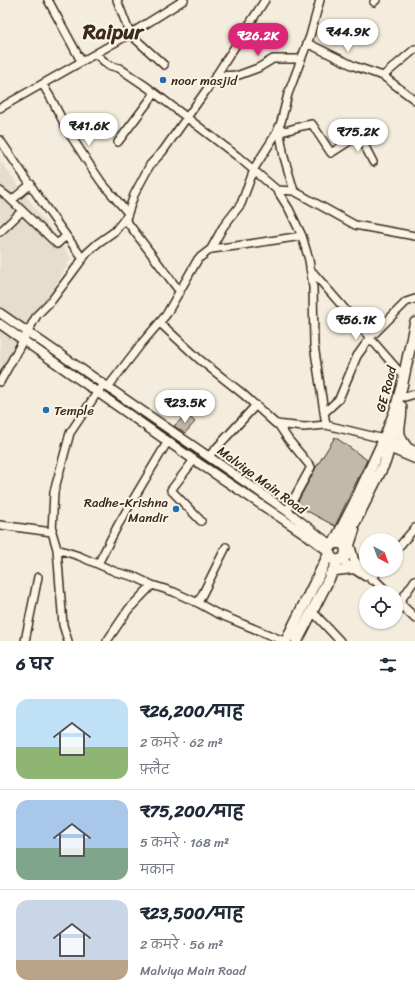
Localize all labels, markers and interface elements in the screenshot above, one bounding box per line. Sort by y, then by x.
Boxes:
district label: Raipur [82,13,145,51]
pin: ₹44.9K [315,19,381,53]
text: ₹44.9K [326,20,370,43]
pin: ₹26.2K [225,23,291,57]
text: ₹26.2K [237,24,279,47]
place label: noor masjid [171,69,238,92]
marker: noor masjid [158,75,168,85]
pin: ₹41.6K [56,113,122,147]
text: ₹41.6K [69,114,109,137]
pin: ₹75.2K [325,119,391,153]
text: ₹75.2K [337,120,379,143]
pin: ₹56.1K [323,307,389,341]
text: ₹56.1K [336,308,376,331]
street label: GE Road [369,362,403,414]
pin: ₹23.5K [152,390,218,424]
text: ₹23.5K [164,391,206,414]
place label: Temple [54,399,94,422]
marker: Temple [41,405,51,415]
street label: Malviya Main Road [212,440,312,521]
place label: Radhe-Krishna Mandir [84,491,169,529]
marker: Radhe-Krishna Mandir [171,504,181,514]
north arrow [359,533,403,577]
map controls [359,533,403,629]
button: locate [359,585,403,629]
text: 6 घर [16,649,53,679]
icon: filters [377,654,399,676]
text: ₹26,200/माह [140,696,243,726]
icon: home [48,715,96,763]
text: 2 कमरे · 62 m² [140,731,223,754]
text: फ़्लैट [140,758,170,781]
text: ₹75,200/माह [140,796,244,826]
icon: home [48,816,96,864]
text: 5 कमरे · 168 m² [140,831,229,854]
text: मकान [140,858,174,881]
text: ₹23,500/माह [140,898,243,928]
icon: home [48,916,96,964]
text: 2 कमरे · 56 m² [140,933,223,956]
text: Malviya Main Road [140,959,246,982]

